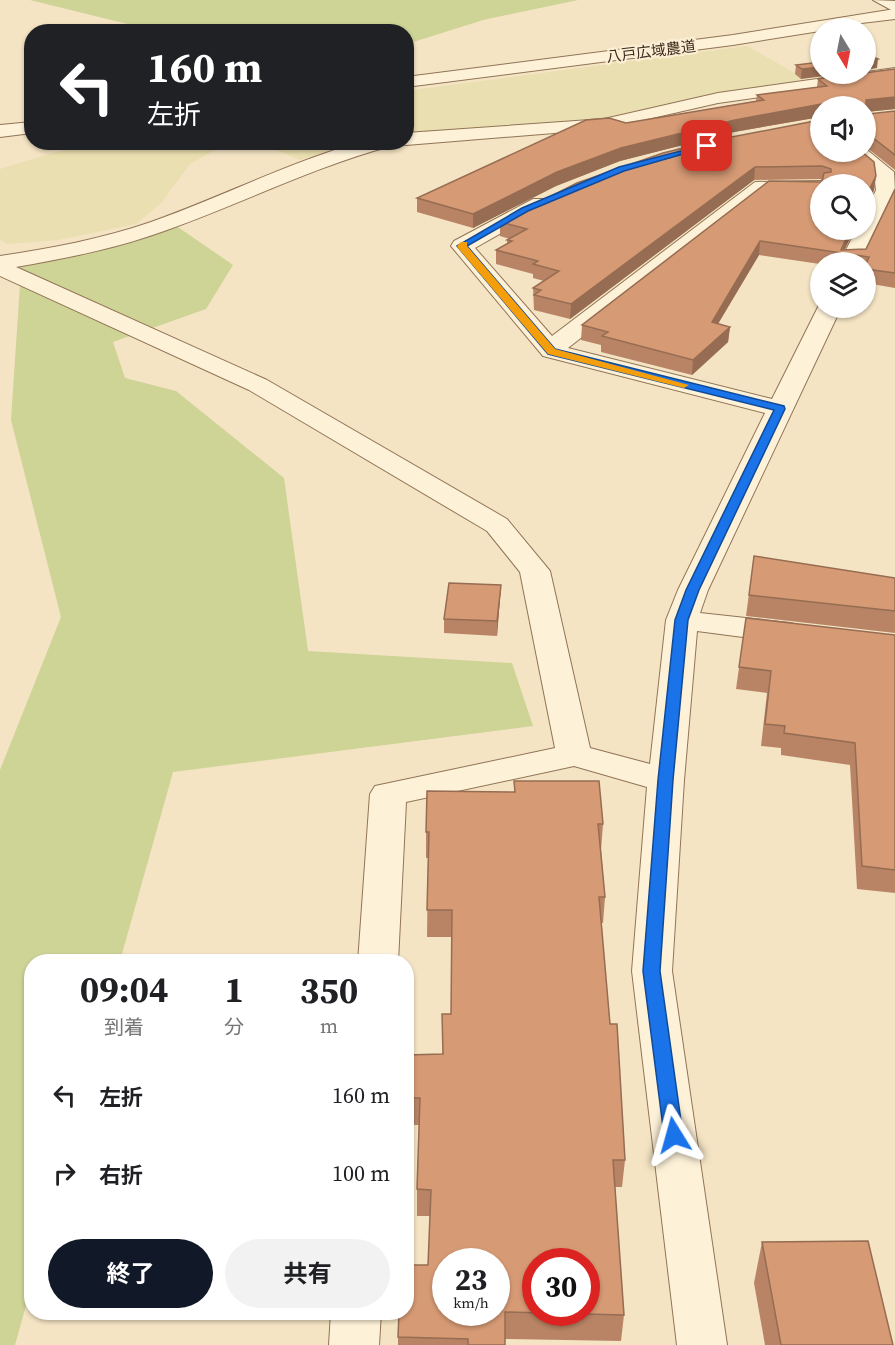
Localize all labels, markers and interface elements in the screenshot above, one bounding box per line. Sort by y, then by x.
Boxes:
north arrow [810,18,876,84]
map controls [810,18,876,318]
street label: 八戸広域農道 [605,35,697,67]
text: 160 m [147,38,262,96]
icon: left [48,48,126,126]
text: 左折 [147,96,201,133]
button: sound [810,96,876,162]
pin [681,120,732,171]
icon: arrive [690,129,723,162]
button: search [810,174,876,240]
button: layers [810,252,876,318]
text: 09:04 [80,965,169,1014]
text: 1 [224,965,244,1014]
text: 350 [300,966,358,1015]
text: m [320,1012,338,1040]
text: 到着 [104,1013,144,1041]
text: 分 [224,1013,244,1041]
icon: left [48,1079,81,1112]
text: 160 m [332,1080,390,1110]
text: 左折 [99,1082,143,1112]
position arrow [642,1103,706,1167]
icon: right [48,1157,81,1190]
text: 100 m [332,1158,390,1188]
text: 右折 [99,1160,143,1190]
button: 終了 [48,1239,213,1308]
button: 共有 [225,1239,390,1308]
speed limit sign: 30 [522,1248,600,1326]
text: 23 [455,1259,487,1300]
text: km/h [453,1292,489,1313]

